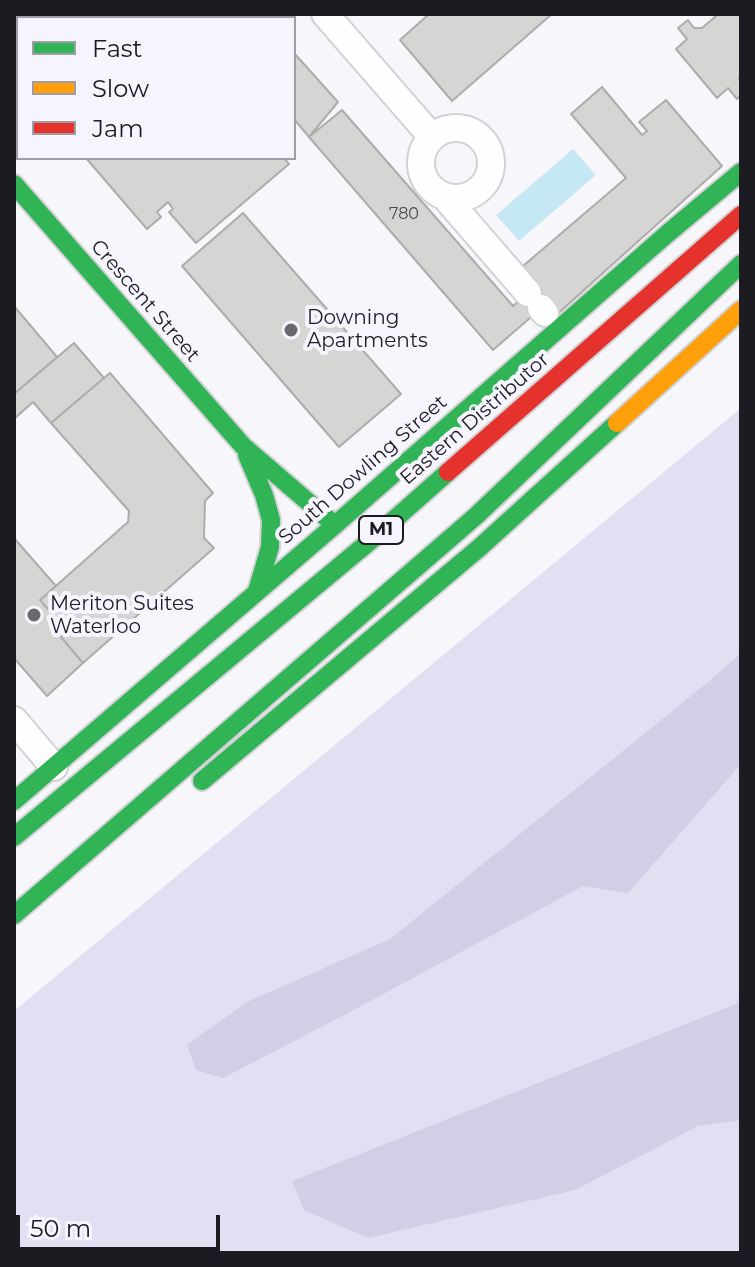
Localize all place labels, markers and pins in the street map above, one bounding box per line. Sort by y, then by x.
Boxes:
place label: Downing Apartments [307,306,428,353]
marker: Downing Apartments [282,321,300,339]
place label: Meriton Suites Waterloo [50,592,194,639]
marker: Meriton Suites Waterloo [25,606,43,624]

